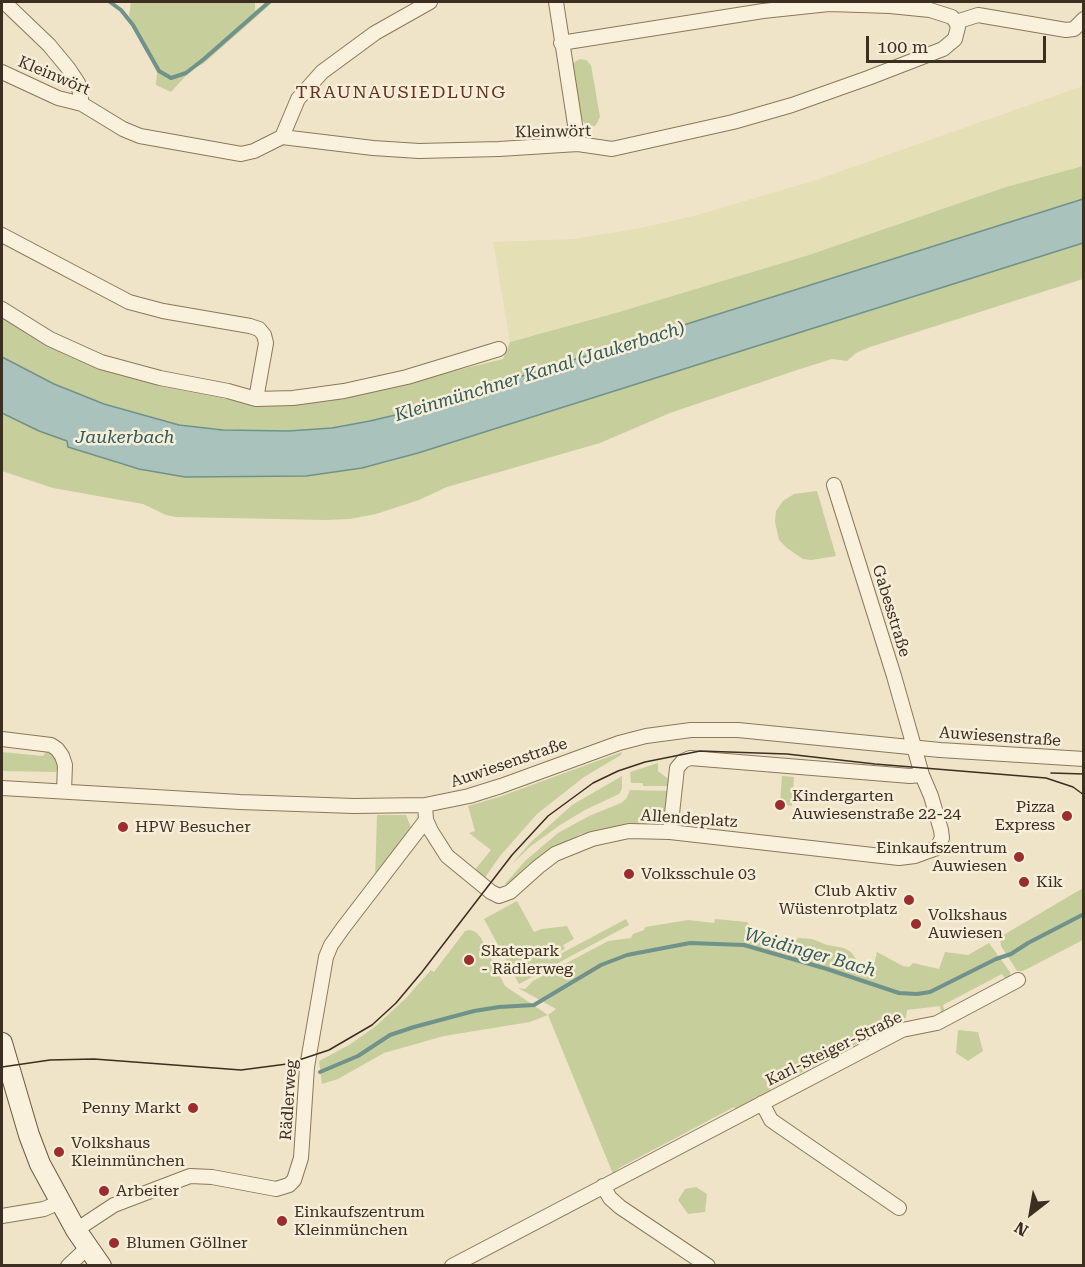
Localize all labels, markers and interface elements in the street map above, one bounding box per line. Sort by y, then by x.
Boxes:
scale bar [869,24,1049,62]
text: 100 m [877,36,928,57]
street label: Kleinwört [15,52,93,100]
district label: TRAUNAUSIEDLUNG [295,82,507,104]
street label: Kleinwört [515,122,591,142]
water label: Kleinmünchner Kanal (Jaukerbach) [392,317,688,427]
water label: Jaukerbach [75,427,175,449]
street label: Gabesstraße [868,563,914,659]
street label: Auwiesenstraße [938,723,1062,751]
street label: Auwiesenstraße [448,734,570,792]
place label: Kindergarten Auwiesenstraße 22-24 [792,786,961,824]
place label: Pizza Express [995,797,1055,835]
marker: Kindergarten Auwiesenstraße 22-24 [773,798,787,812]
street label: Allendeplatz [640,806,738,832]
marker: Pizza Express [1060,809,1074,823]
place label: HPW Besucher [135,817,251,837]
marker: HPW Besucher [116,820,130,834]
place label: Einkaufszentrum Auwiesen [876,838,1007,876]
marker: Einkaufszentrum Auwiesen [1012,850,1026,864]
place label: Volksschule 03 [641,864,756,884]
marker: Volksschule 03 [622,867,636,881]
place label: Kik [1036,872,1063,892]
marker: Kik [1017,875,1031,889]
place label: Club Aktiv Wüstenrotplatz [779,881,897,919]
marker: Club Aktiv Wüstenrotplatz [902,893,916,907]
place label: Volkshaus Auwiesen [928,905,1007,943]
marker: Volkshaus Auwiesen [909,917,923,931]
water label: Weidinger Bach [742,924,878,982]
place label: Skatepark - Rädlerweg [481,941,573,979]
marker: Skatepark - Rädlerweg [462,953,476,967]
street label: Karl-Steiger-Straße [763,1008,905,1090]
street label: Rädlerweg [277,1059,301,1141]
place label: Penny Markt [82,1098,181,1118]
marker: Penny Markt [186,1101,200,1115]
place label: Volkshaus Kleinmünchen [71,1133,185,1171]
marker: Volkshaus Kleinmünchen [52,1145,66,1159]
place label: Arbeiter [116,1181,179,1201]
north arrow [1001,1183,1061,1243]
marker: Arbeiter [97,1184,111,1198]
place label: Einkaufszentrum Kleinmünchen [294,1202,425,1240]
marker: Einkaufszentrum Kleinmünchen [275,1214,289,1228]
text: N [1011,1218,1032,1240]
place label: Blumen Göllner [126,1233,248,1253]
marker: Blumen Göllner [107,1236,121,1250]

